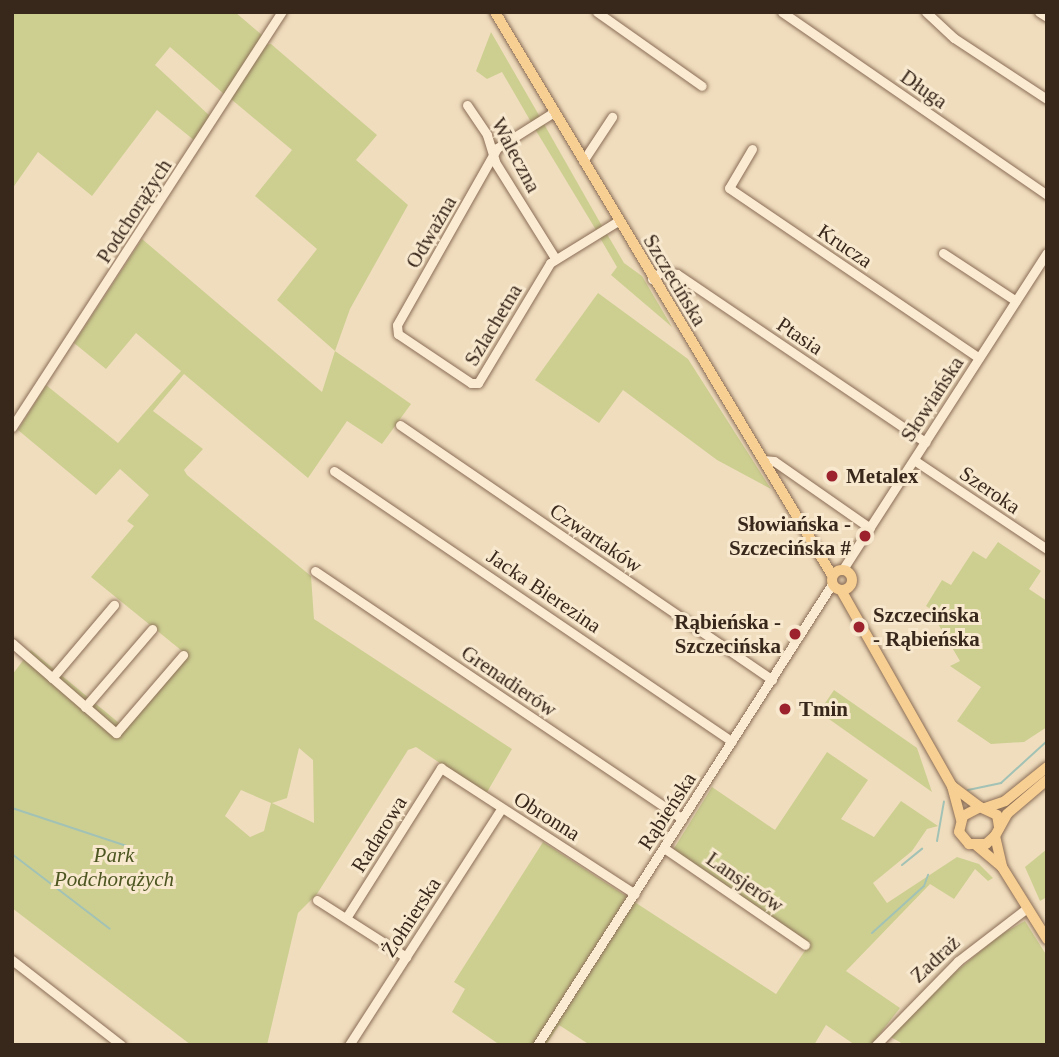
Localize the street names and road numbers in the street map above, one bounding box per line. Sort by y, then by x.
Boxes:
street label: Długa [896,64,952,114]
street label: Waleczna [486,113,546,197]
street label: Podchorążych [91,154,177,268]
street label: Odważna [400,191,462,273]
street label: Krucza [813,219,877,273]
street label: Szczecińska [638,230,712,330]
street label: Szlachetna [459,280,527,370]
street label: Ptasia [772,312,828,360]
street label: Słowiańska [895,352,969,446]
street label: Szeroka [955,461,1025,519]
street label: Czwartaków [545,498,647,578]
street label: Jacka Bierezina [482,544,606,638]
street label: Grenadierów [457,640,561,722]
street label: Rąbieńska [633,767,701,855]
street label: Obronna [509,786,585,846]
street label: Radarowa [346,791,412,877]
street label: Lansjerów [701,846,789,918]
street label: Żołnierska [376,872,446,962]
street label: Zadraż [905,930,965,988]

